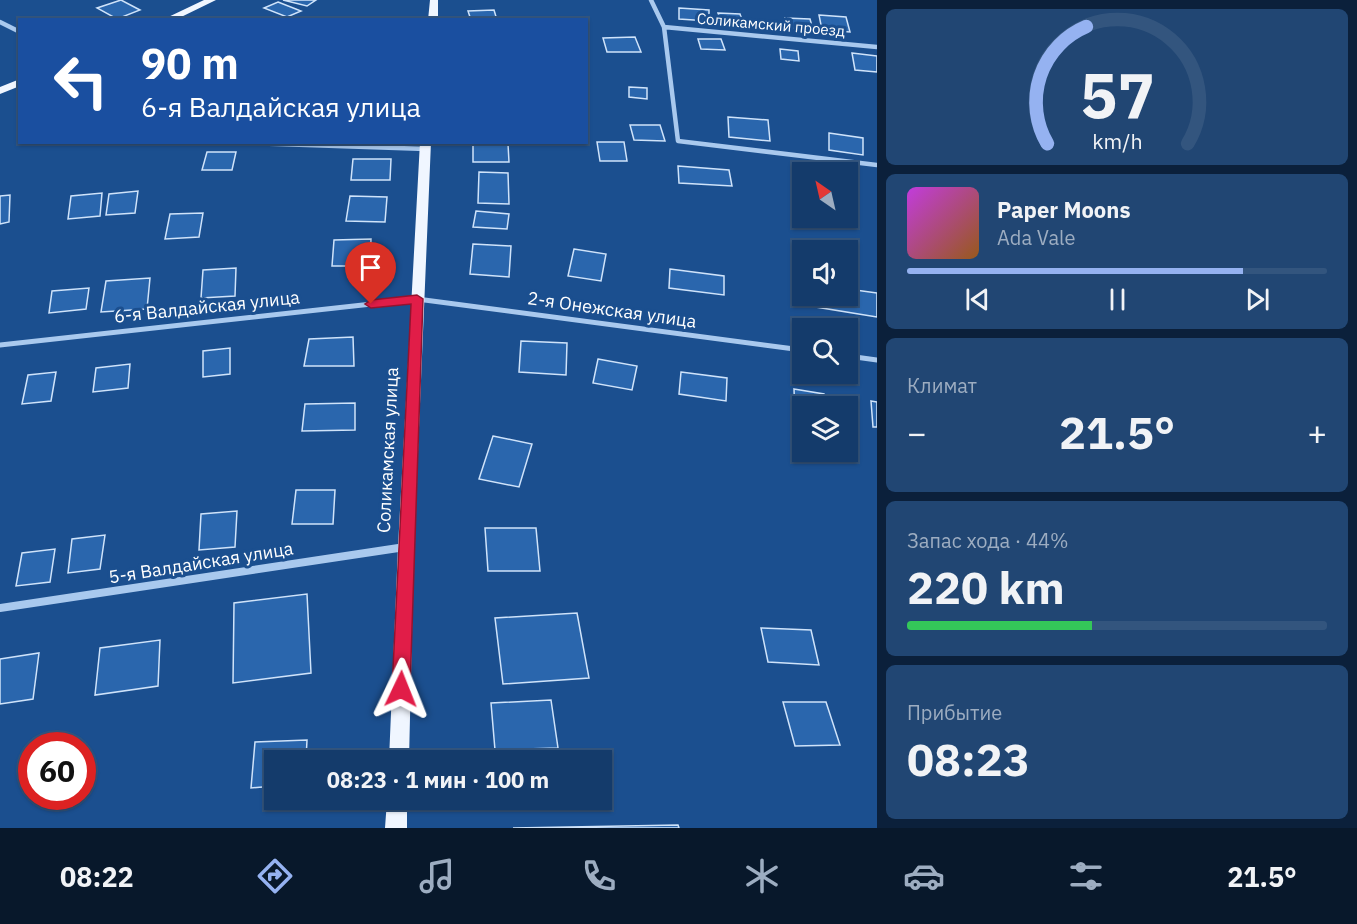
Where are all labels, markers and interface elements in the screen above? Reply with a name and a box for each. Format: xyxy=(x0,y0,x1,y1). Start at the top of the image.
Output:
street label: Соликамский проезд xyxy=(696,9,846,40)
text: 90 m xyxy=(141,36,239,91)
icon: left xyxy=(42,42,120,120)
text: 57 xyxy=(1080,54,1154,135)
text: 6-я Валдайская улица xyxy=(141,89,421,124)
text: km/h xyxy=(1092,127,1142,155)
north arrow xyxy=(792,162,858,228)
map controls xyxy=(792,162,858,462)
text: Paper Moons xyxy=(997,195,1130,224)
text: Ada Vale xyxy=(997,224,1076,251)
button: sound xyxy=(792,240,858,306)
pin xyxy=(345,242,396,304)
icon: arrive xyxy=(354,251,387,284)
icon: previous xyxy=(961,283,994,316)
icon: pause xyxy=(1101,283,1134,316)
icon: next xyxy=(1241,283,1274,316)
street label: 6-я Валдайская улица xyxy=(113,285,301,328)
street label: 2-я Онежская улица xyxy=(526,286,698,333)
button: search xyxy=(792,318,858,384)
street label: Соликамская улица xyxy=(372,366,403,533)
text: Климат xyxy=(907,372,977,399)
button: layers xyxy=(792,396,858,462)
text: 21.5° xyxy=(1059,403,1175,461)
text: − xyxy=(907,411,927,454)
text: + xyxy=(1307,411,1327,454)
text: Запас хода · 44% xyxy=(907,527,1069,554)
street label: 5-я Валдайская улица xyxy=(107,536,295,588)
text: 220 km xyxy=(907,558,1065,616)
position arrow xyxy=(369,657,433,721)
text: Прибытие xyxy=(907,699,1002,726)
text: 08:23 xyxy=(907,730,1030,788)
speed limit sign: 60 xyxy=(18,732,96,810)
text: 08:23 · 1 мин · 100 m xyxy=(327,765,549,794)
icon: directions xyxy=(254,855,296,897)
icon: music xyxy=(416,855,458,897)
icon: phone xyxy=(578,855,620,897)
icon: climate xyxy=(741,855,783,897)
icon: car xyxy=(903,855,945,897)
icon: filters xyxy=(1065,855,1107,897)
text: 08:22 xyxy=(60,859,134,894)
text: 21.5° xyxy=(1227,859,1297,894)

